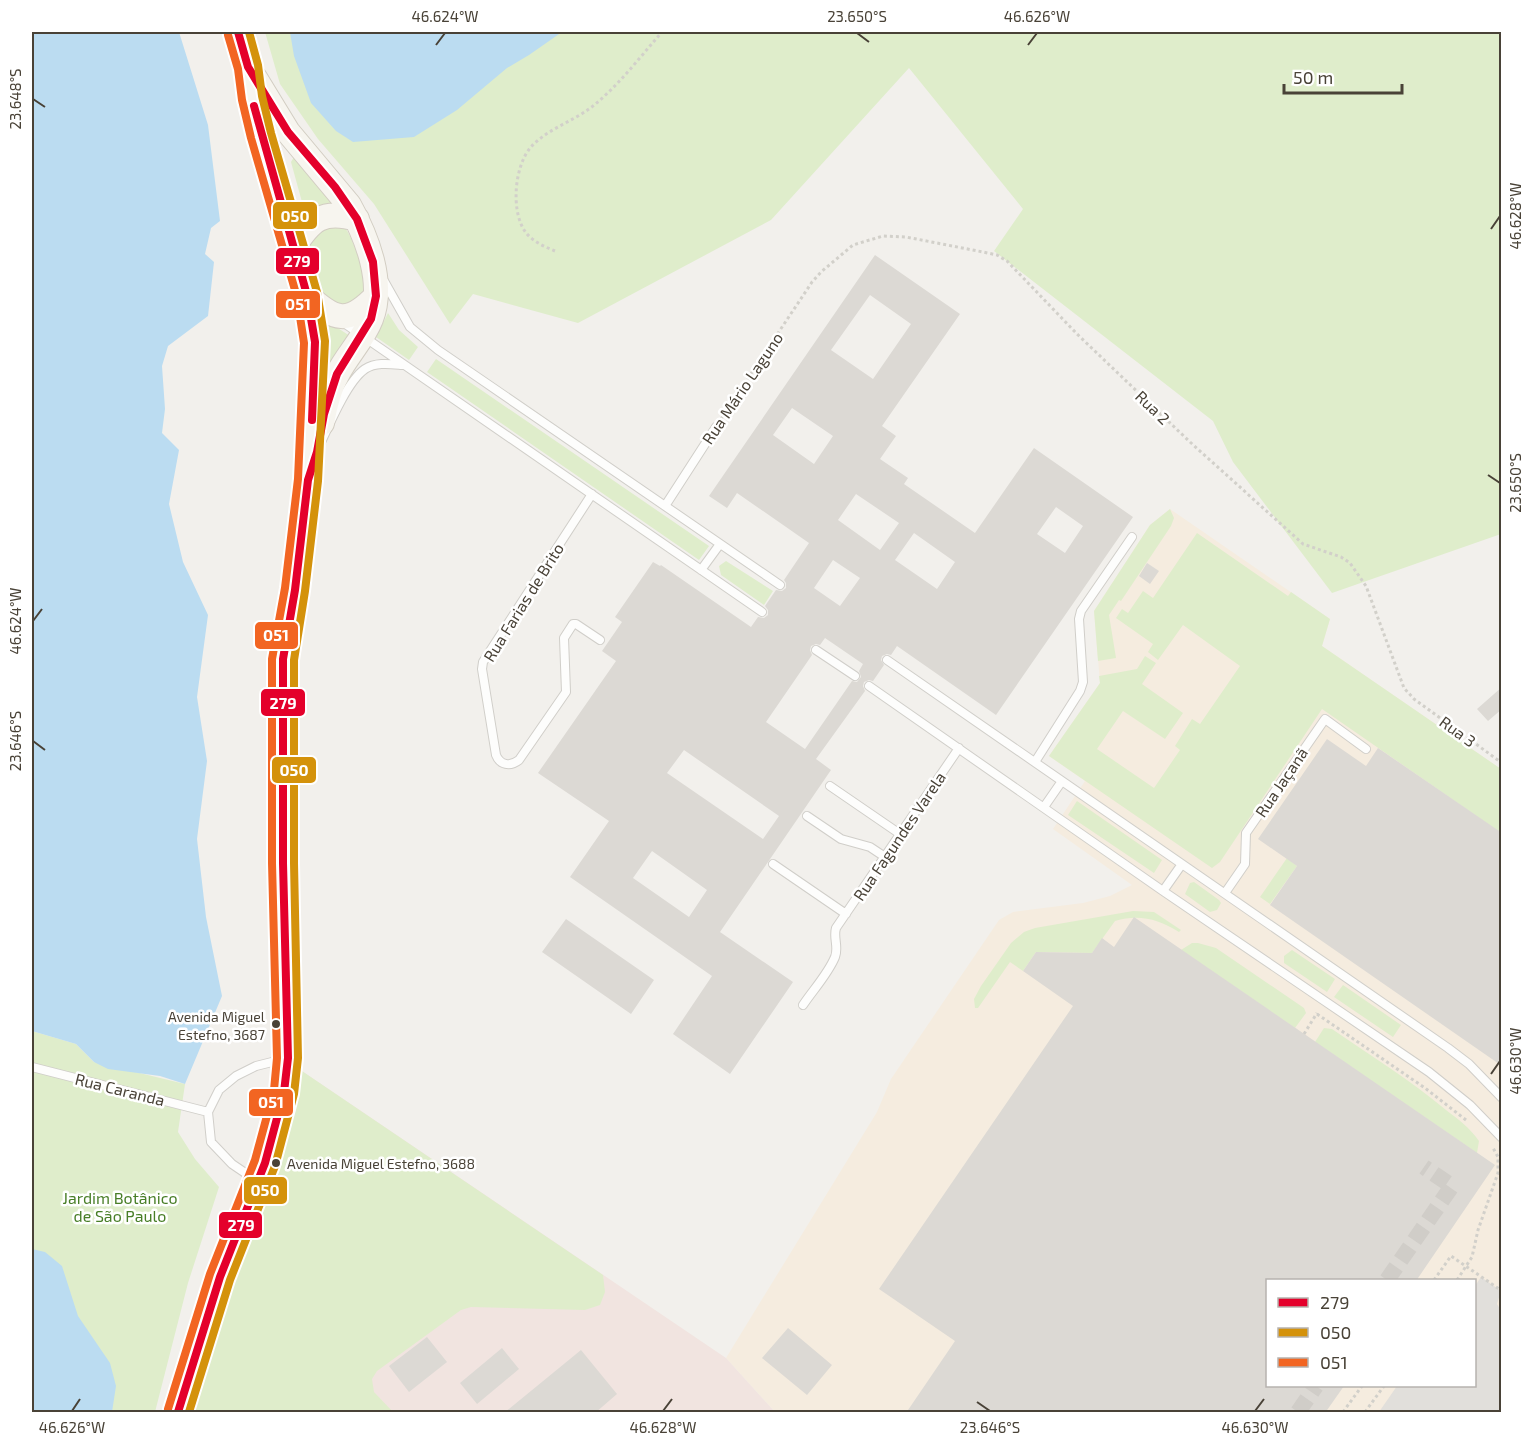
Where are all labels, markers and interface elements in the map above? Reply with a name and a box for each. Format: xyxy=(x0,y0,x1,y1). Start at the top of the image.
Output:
text: 46.624°W xyxy=(411,7,479,25)
text: 23.650°S xyxy=(827,7,887,25)
text: 46.626°W xyxy=(1004,7,1070,25)
scale bar xyxy=(1284,57,1402,95)
text: 50 m xyxy=(1293,66,1333,88)
text: 23.648°S xyxy=(6,69,24,129)
text: 46.628°W xyxy=(1506,182,1524,250)
line badge: 050 xyxy=(272,201,318,230)
text: 050 xyxy=(280,206,310,225)
line badge: 279 xyxy=(275,247,320,275)
text: 279 xyxy=(283,251,311,270)
line badge: 051 xyxy=(275,290,321,319)
text: 051 xyxy=(285,294,311,313)
street label: Rua Mário Laguno xyxy=(698,329,786,447)
street label: Rua 2 xyxy=(1132,386,1174,428)
text: 23.650°S xyxy=(1506,453,1524,513)
street label: Rua Farias de Brito xyxy=(479,539,567,665)
text: 46.624°W xyxy=(6,587,24,655)
line badge: 051 xyxy=(254,621,299,650)
text: 051 xyxy=(263,625,289,644)
line badge: 279 xyxy=(260,688,306,717)
text: 279 xyxy=(269,693,297,712)
text: 23.646°S xyxy=(6,711,24,771)
street label: Rua 3 xyxy=(1436,711,1480,751)
street label: Rua Jaçanã xyxy=(1251,744,1312,821)
line badge: 050 xyxy=(271,756,317,784)
text: 050 xyxy=(279,760,309,779)
street label: Rua Fagundes Varela xyxy=(849,768,949,904)
place label: Avenida Miguel Estefno, 3687 xyxy=(168,1008,266,1043)
marker: Avenida Miguel Estefno, 3687 xyxy=(270,1018,282,1030)
text: 46.630°W xyxy=(1506,1028,1524,1094)
street label: Rua Caranda xyxy=(73,1069,167,1109)
line badge: 051 xyxy=(248,1088,294,1117)
text: 051 xyxy=(258,1092,284,1111)
place label: Avenida Miguel Estefno, 3688 xyxy=(287,1155,475,1172)
marker: Avenida Miguel Estefno, 3688 xyxy=(270,1157,282,1169)
line badge: 050 xyxy=(243,1176,288,1205)
text: 050 xyxy=(250,1180,280,1199)
park label: Jardim Botânico de São Paulo xyxy=(62,1188,178,1225)
line badge: 279 xyxy=(218,1211,263,1239)
text: 279 xyxy=(227,1215,255,1234)
legend xyxy=(1266,1279,1476,1387)
text: 279 xyxy=(1320,1291,1350,1313)
text: 050 xyxy=(1320,1321,1351,1343)
text: 051 xyxy=(1320,1351,1348,1373)
text: 46.626°W xyxy=(39,1418,105,1436)
text: 46.628°W xyxy=(629,1418,697,1436)
text: 23.646°S xyxy=(960,1418,1020,1436)
text: 46.630°W xyxy=(1222,1418,1288,1436)

